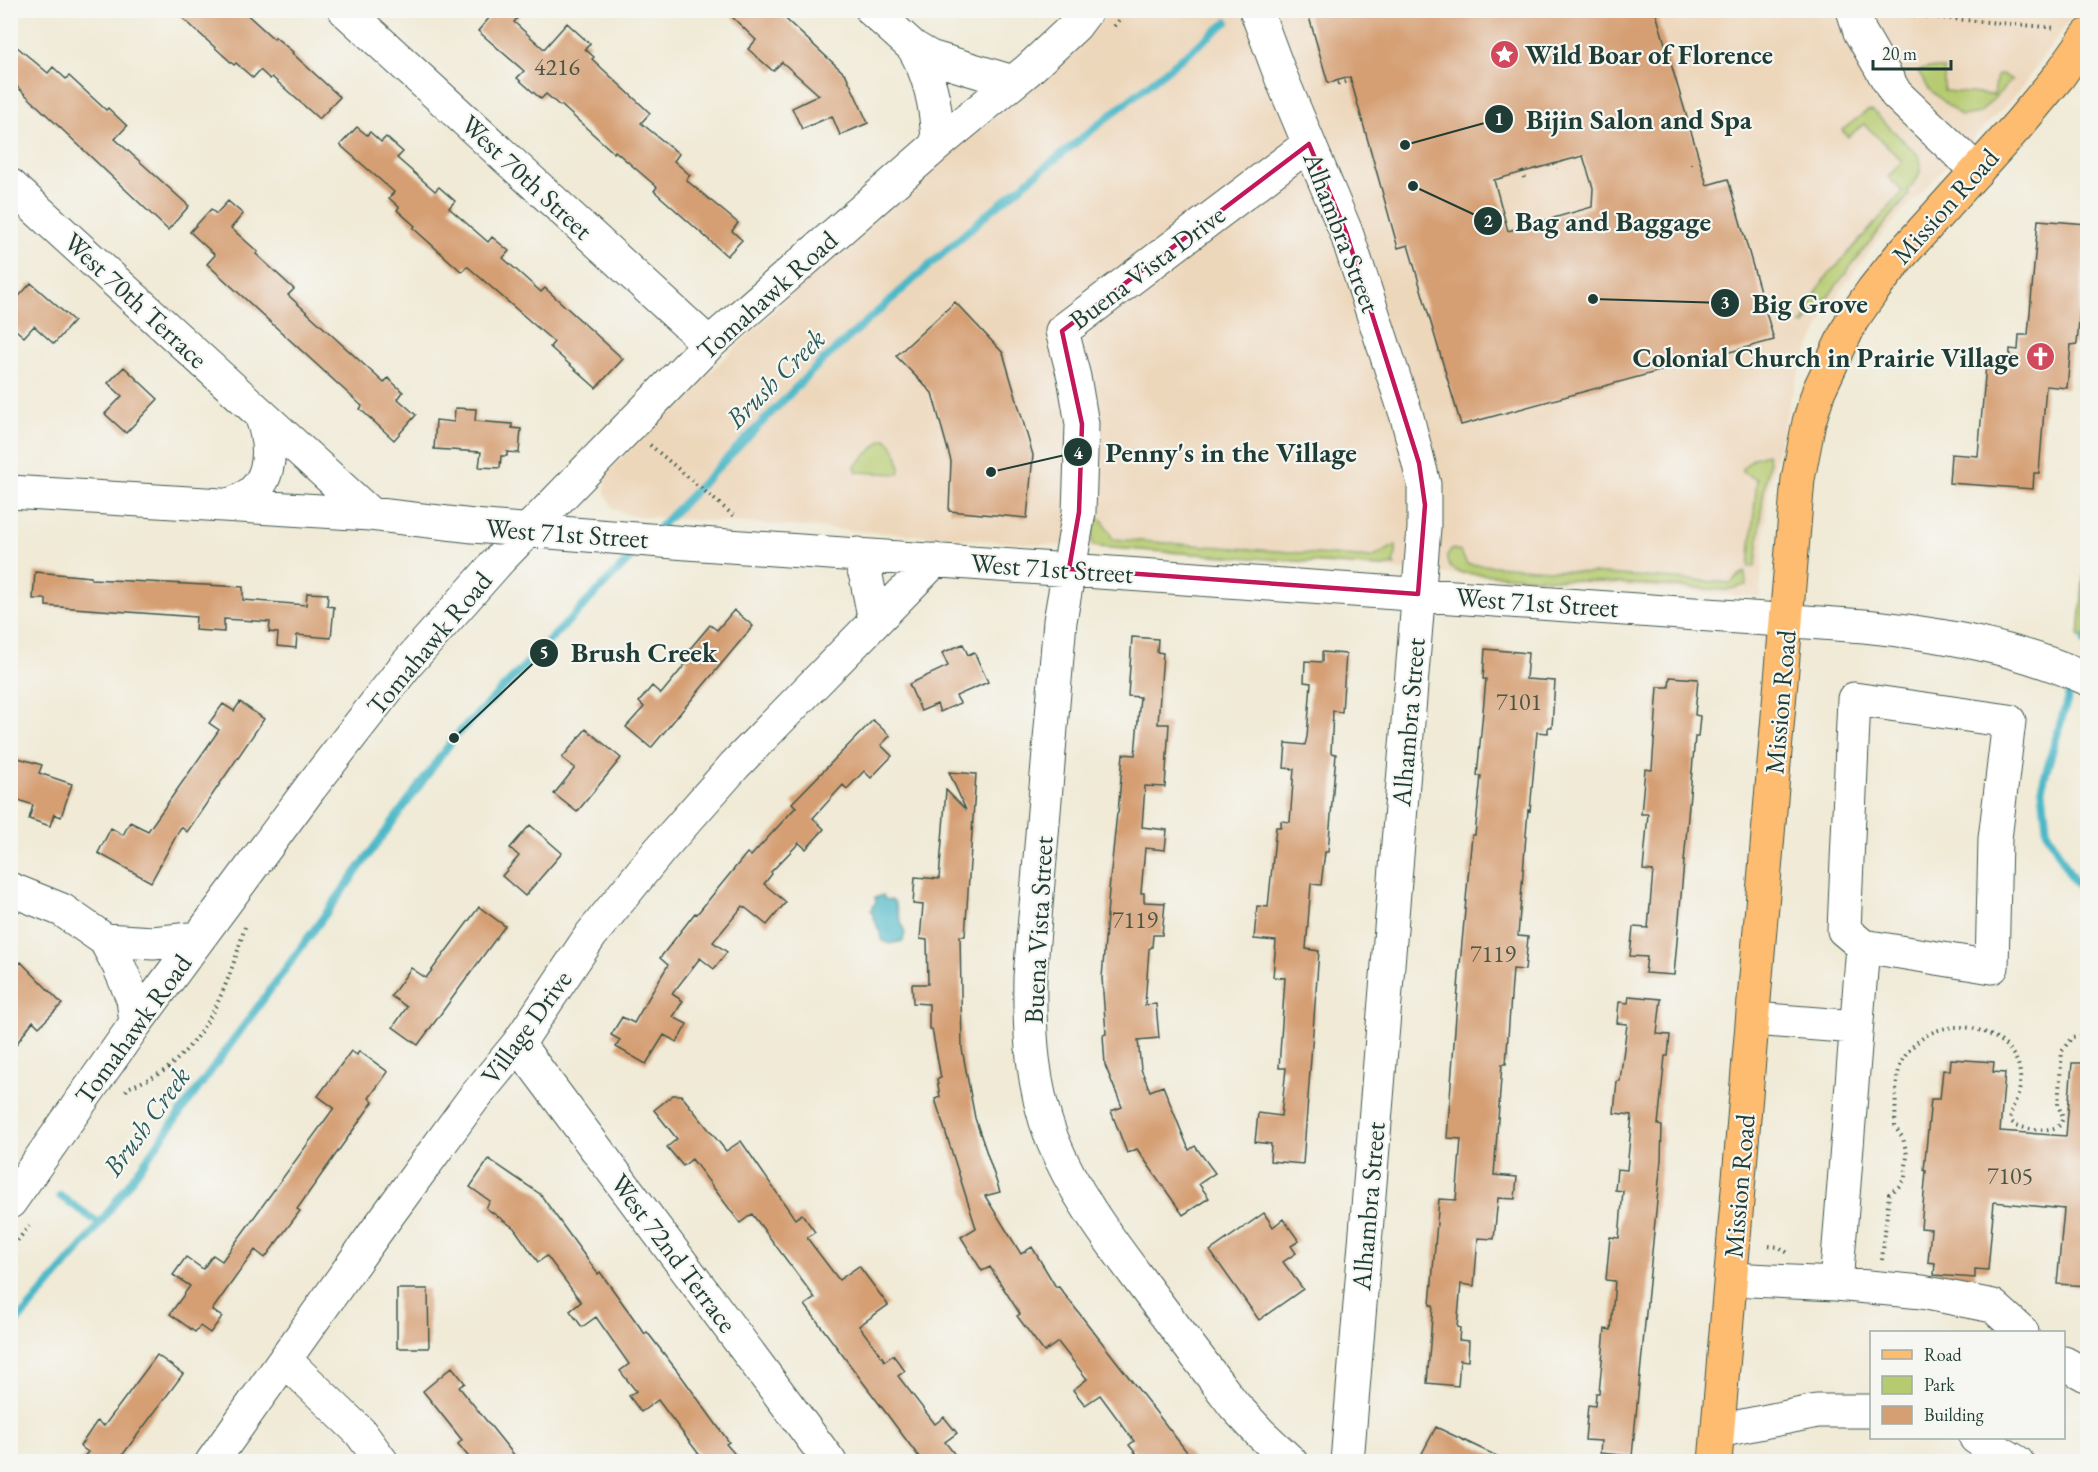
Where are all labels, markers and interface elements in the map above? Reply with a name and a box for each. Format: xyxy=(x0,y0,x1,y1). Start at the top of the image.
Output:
scale bar xyxy=(1873,33,1951,71)
place label: Wild Boar of Florence xyxy=(1525,37,1773,72)
place icon: Wild Boar of Florence xyxy=(1488,38,1520,70)
text: 20 m xyxy=(1882,42,1917,65)
house number: 4216 xyxy=(534,51,580,82)
callout: Bijin Salon and Spa xyxy=(1484,96,1764,142)
text: Bijin Salon and Spa xyxy=(1526,101,1753,137)
street label: West 70th Street xyxy=(454,107,601,248)
text: 1 xyxy=(1494,107,1504,130)
street label: Mission Road xyxy=(1884,140,2007,271)
street label: Alhambra Street xyxy=(1295,146,1389,318)
street label: Buena Vista Drive xyxy=(1062,197,1232,337)
callout: Bag and Baggage xyxy=(1473,198,1724,244)
text: Bag and Baggage xyxy=(1515,203,1711,239)
text: 2 xyxy=(1483,209,1493,232)
street label: Tomahawk Road xyxy=(689,222,845,367)
street label: West 70th Terrace xyxy=(57,224,215,376)
callout: Big Grove xyxy=(1710,280,1879,326)
text: Big Grove xyxy=(1752,285,1868,321)
text: 3 xyxy=(1720,291,1730,314)
water label: Brush Creek xyxy=(717,320,833,436)
place label: Colonial Church in Prairie Village xyxy=(1633,340,2019,375)
church icon: Colonial Church in Prairie Village xyxy=(2024,341,2056,373)
callout: Penny's in the Village xyxy=(1063,429,1369,475)
text: Penny's in the Village xyxy=(1105,434,1357,470)
text: 4 xyxy=(1073,441,1083,464)
street label: West 71st Street xyxy=(484,510,650,556)
street label: West 71st Street xyxy=(969,545,1135,591)
street label: Tomahawk Road xyxy=(359,563,500,722)
street label: West 71st Street xyxy=(1454,579,1620,625)
street label: Mission Road xyxy=(1756,628,1804,776)
callout: Brush Creek xyxy=(529,630,729,676)
text: Brush Creek xyxy=(571,634,718,670)
street label: Alhambra Street xyxy=(1383,636,1433,809)
text: 5 xyxy=(539,641,549,664)
house number: 7101 xyxy=(1496,686,1542,717)
street label: Buena Vista Street xyxy=(1016,835,1060,1025)
house number: 7119 xyxy=(1112,904,1159,935)
house number: 7119 xyxy=(1470,938,1517,969)
street label: Tomahawk Road xyxy=(67,947,200,1111)
street label: Village Drive xyxy=(473,963,579,1091)
water label: Brush Creek xyxy=(94,1059,198,1184)
street label: Mission Road xyxy=(1715,1112,1763,1260)
street label: Alhambra Street xyxy=(1343,1120,1393,1293)
house number: 7105 xyxy=(1987,1160,2033,1191)
street label: West 72nd Terrace xyxy=(603,1167,745,1339)
legend xyxy=(1870,1331,2065,1439)
text: Road xyxy=(1924,1343,1963,1366)
text: Park xyxy=(1924,1373,1955,1396)
text: Building xyxy=(1924,1403,1984,1426)

